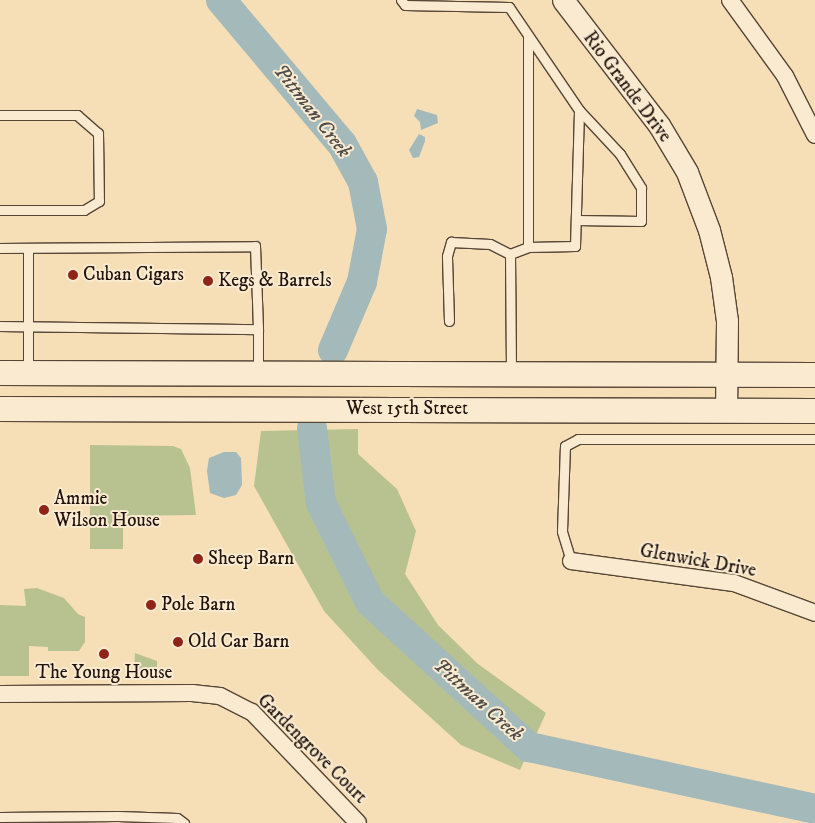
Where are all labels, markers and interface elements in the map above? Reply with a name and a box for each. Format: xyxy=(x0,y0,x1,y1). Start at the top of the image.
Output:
street label: Rio Grande Drive xyxy=(578,27,676,147)
water label: Pittman Creek xyxy=(268,59,356,163)
place label: Cuban Cigars xyxy=(83,264,184,286)
marker: Cuban Cigars xyxy=(67,269,79,281)
place label: Kegs & Barrels xyxy=(218,270,332,292)
marker: Kegs & Barrels xyxy=(202,275,214,287)
street label: West 15th Street xyxy=(346,398,468,420)
place label: Ammie Wilson House xyxy=(54,488,160,532)
marker: Ammie Wilson House xyxy=(38,504,50,516)
street label: Glenwick Drive xyxy=(638,540,758,582)
place label: Sheep Barn xyxy=(208,548,294,570)
marker: Sheep Barn xyxy=(192,553,204,565)
place label: Pole Barn xyxy=(161,594,236,616)
marker: Pole Barn xyxy=(145,599,157,611)
place label: Old Car Barn xyxy=(188,631,290,653)
marker: Old Car Barn xyxy=(172,636,184,648)
marker: The Young House xyxy=(98,648,110,660)
water label: Pittman Creek xyxy=(428,654,528,746)
place label: The Young House xyxy=(36,662,172,684)
street label: Gardengrove Court xyxy=(252,689,372,809)

